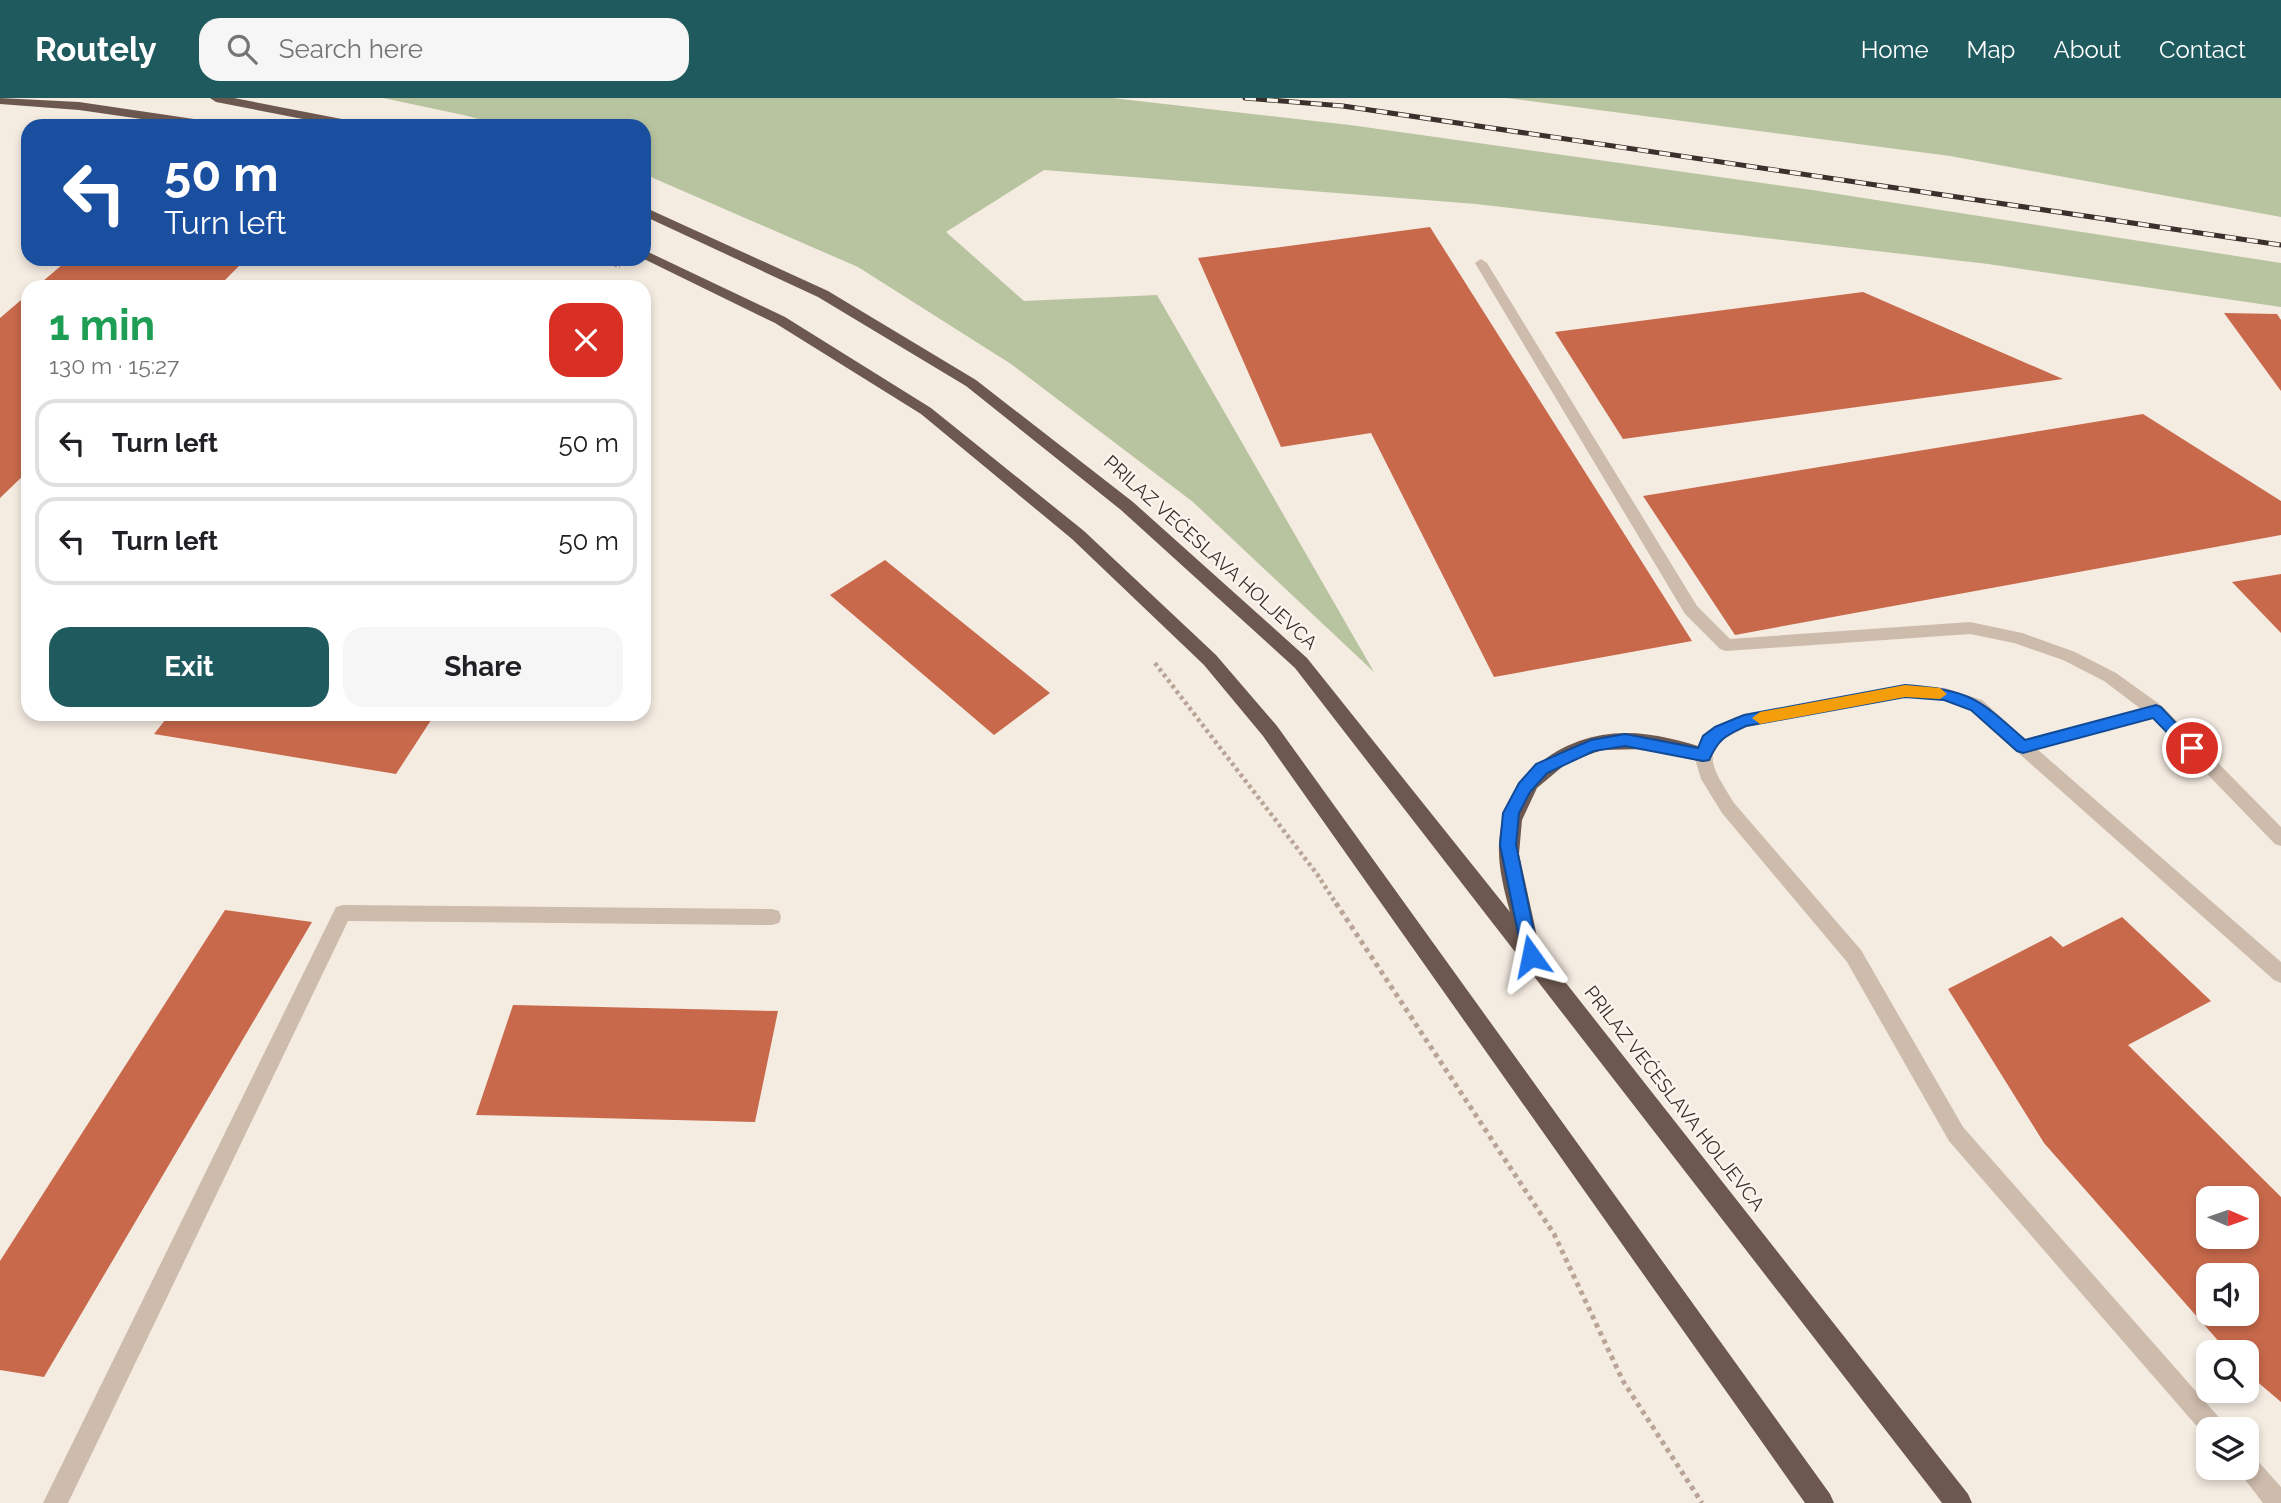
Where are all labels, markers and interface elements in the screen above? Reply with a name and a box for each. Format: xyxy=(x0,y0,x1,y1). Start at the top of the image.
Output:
search box xyxy=(199,18,689,81)
text: Routely xyxy=(35,30,157,69)
icon: search xyxy=(223,30,261,68)
text: Search here xyxy=(279,34,423,64)
text: Home xyxy=(1861,35,1929,64)
text: Map xyxy=(1967,35,2015,64)
text: About xyxy=(2053,35,2121,64)
text: Contact xyxy=(2159,35,2246,64)
text: 50 m xyxy=(164,145,279,202)
icon: left xyxy=(49,147,140,238)
text: Turn left xyxy=(164,204,286,241)
text: 1 min xyxy=(49,301,155,350)
button: close xyxy=(549,303,623,377)
text: 130 m · 15:27 xyxy=(49,352,179,379)
icon: left xyxy=(53,424,91,462)
text: Turn left xyxy=(112,428,218,458)
text: 50 m xyxy=(558,428,619,458)
street label: PRILAZ VEĆESLAVA HOLJEVCA xyxy=(1100,450,1322,654)
icon: left xyxy=(53,522,91,560)
text: Turn left xyxy=(112,526,218,556)
text: 50 m xyxy=(558,526,619,556)
button: Exit xyxy=(49,627,329,707)
button: Share xyxy=(343,627,623,707)
pin xyxy=(2162,718,2222,778)
icon: arrive xyxy=(2173,729,2211,767)
position arrow xyxy=(1494,919,1568,993)
street label: PRILAZ VEĆESLAVA HOLJEVCA xyxy=(1580,981,1770,1215)
north arrow xyxy=(2196,1186,2259,1250)
map controls xyxy=(2196,1186,2259,1480)
button: sound xyxy=(2196,1263,2259,1326)
button: search xyxy=(2196,1340,2259,1403)
button: layers xyxy=(2196,1417,2259,1480)

